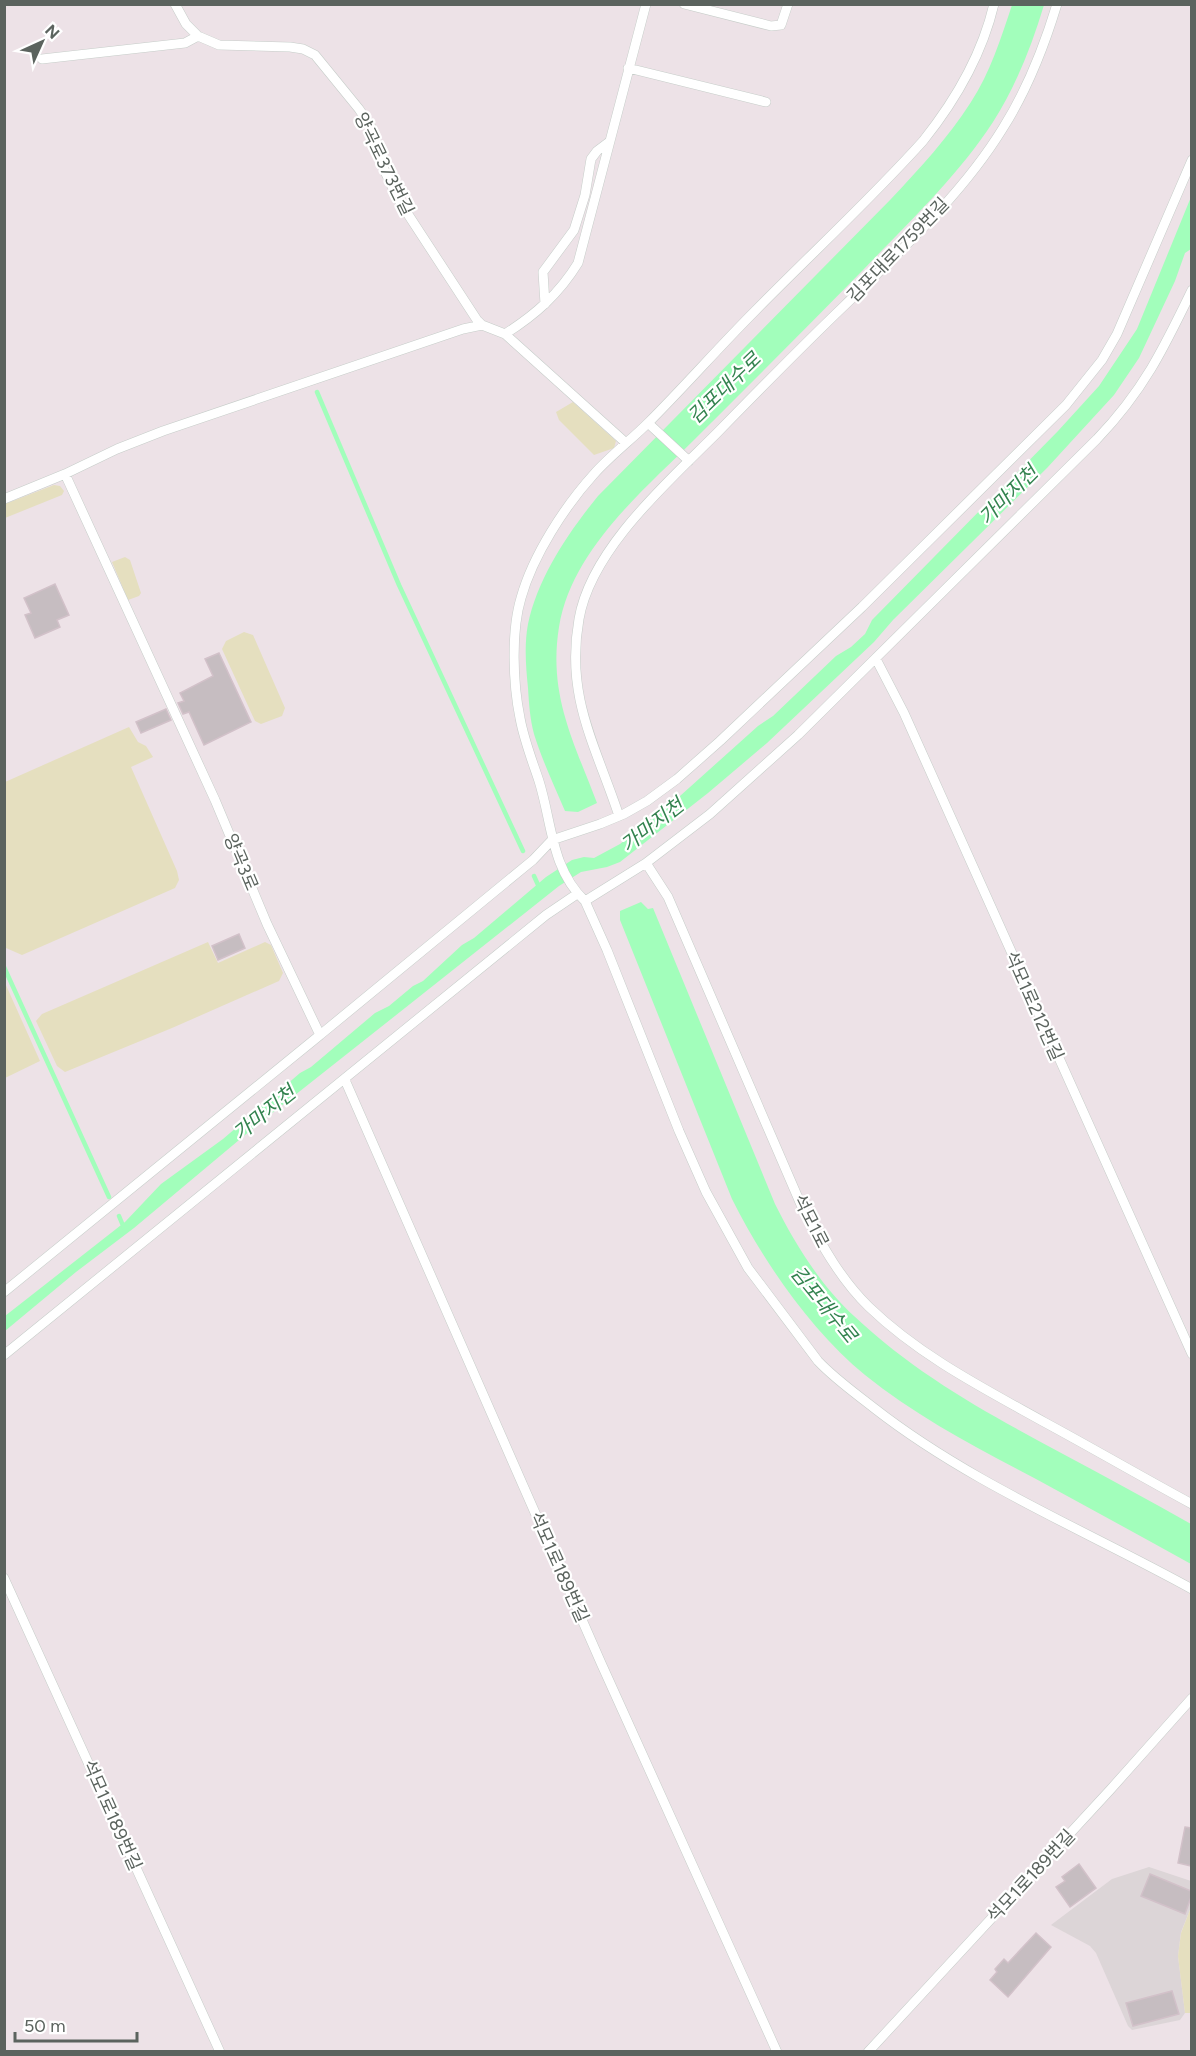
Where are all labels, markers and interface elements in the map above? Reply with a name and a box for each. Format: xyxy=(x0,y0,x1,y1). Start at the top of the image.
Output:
north arrow xyxy=(12,12,72,72)
text: N xyxy=(41,21,63,43)
street label: 양곡로373번길 xyxy=(350,109,418,219)
street label: 김포대로1759번길 xyxy=(843,193,953,307)
water label: 김포대수로 xyxy=(683,346,767,429)
water label: 가마지천 xyxy=(973,459,1044,530)
water label: 가마지천 xyxy=(616,791,690,857)
street label: 양곡3로 xyxy=(219,830,263,894)
street label: 석모1로212번길 xyxy=(1000,948,1068,1064)
water label: 가마지천 xyxy=(228,1079,302,1145)
street label: 석모1로 xyxy=(788,1191,834,1251)
water label: 김포대수로 xyxy=(786,1261,863,1349)
street label: 석모1로189번길 xyxy=(525,1508,593,1626)
street label: 석모1로189번길 xyxy=(78,1756,146,1874)
street label: 석모1로189번길 xyxy=(982,1825,1080,1927)
scale bar xyxy=(15,2005,136,2043)
text: 50 m xyxy=(24,2015,66,2037)

